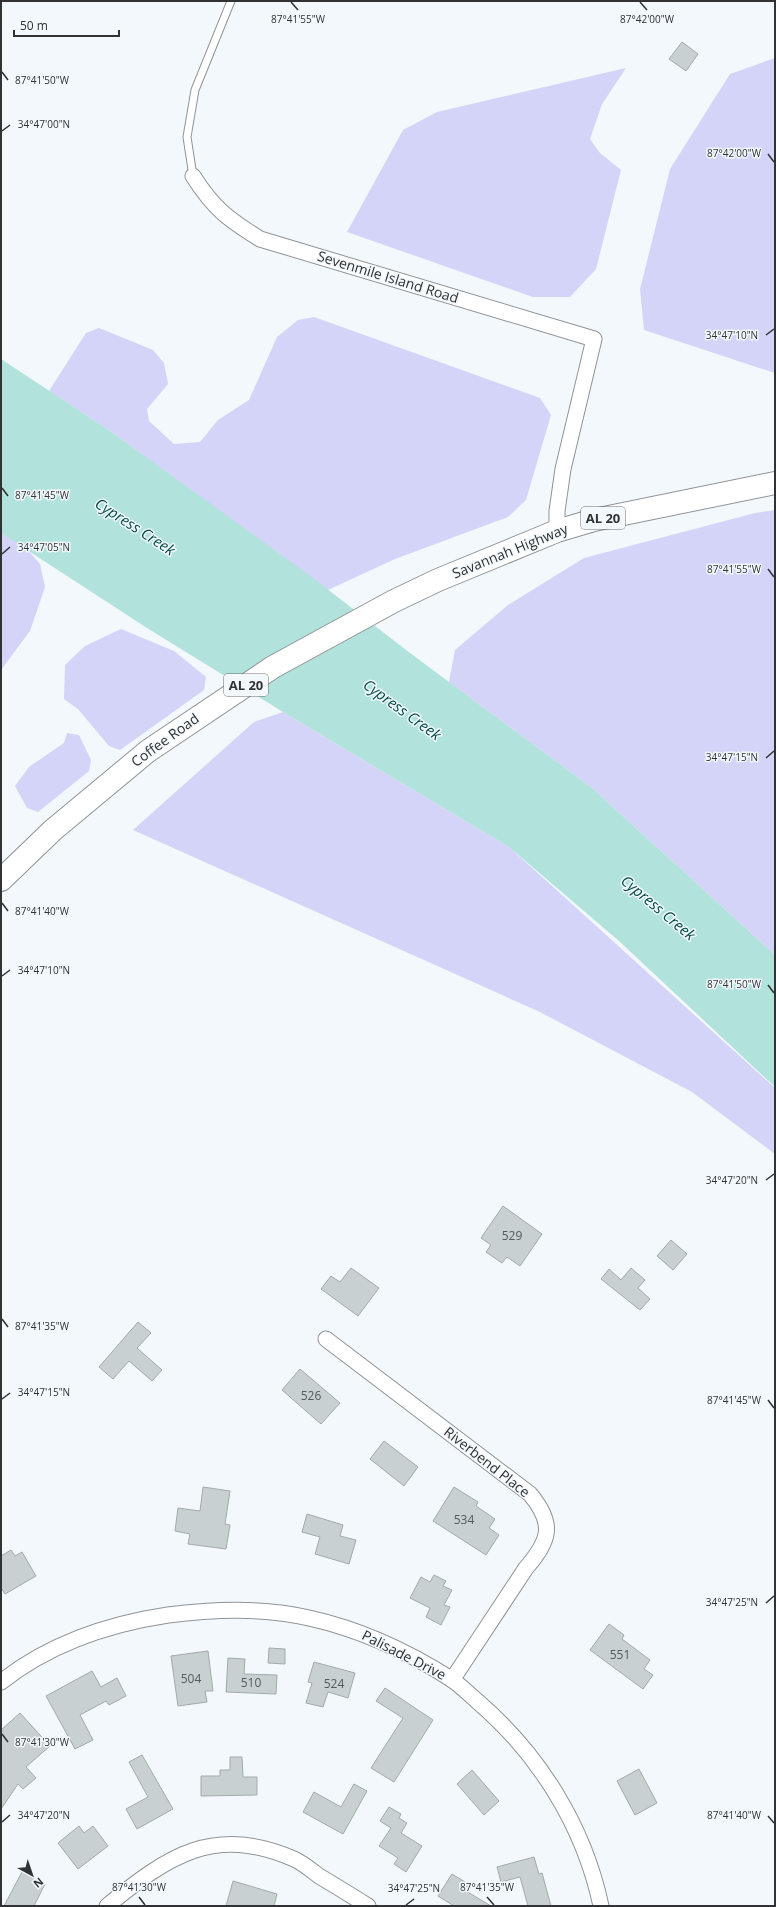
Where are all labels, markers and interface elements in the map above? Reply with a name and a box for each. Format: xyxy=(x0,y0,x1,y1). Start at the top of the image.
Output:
scale bar xyxy=(14,12,119,38)
text: 87°41'55"W xyxy=(271,12,326,26)
text: 87°42'00"W xyxy=(620,12,675,26)
text: 50 m xyxy=(20,17,48,34)
text: 87°41'50"W xyxy=(15,73,70,87)
text: 34°47'00"N xyxy=(18,117,70,131)
text: 87°42'00"W xyxy=(707,146,762,160)
street label: Sevenmile Island Road xyxy=(315,246,461,307)
text: 34°47'10"N xyxy=(706,328,758,342)
text: 87°41'45"W xyxy=(15,488,70,502)
water label: Cypress Creek xyxy=(92,493,180,560)
road number: AL 20 xyxy=(581,507,625,529)
street label: Savannah Highway xyxy=(449,518,571,582)
text: 34°47'05"N xyxy=(18,540,70,554)
text: 87°41'55"W xyxy=(707,562,762,576)
road number: AL 20 xyxy=(224,674,268,696)
water label: Cypress Creek xyxy=(360,674,446,745)
street label: Coffee Road xyxy=(127,709,202,771)
text: 34°47'15"N xyxy=(706,750,758,764)
water label: Cypress Creek xyxy=(617,870,701,945)
text: 87°41'40"W xyxy=(15,904,70,918)
text: 34°47'10"N xyxy=(18,963,70,977)
text: 87°41'50"W xyxy=(707,977,762,991)
text: 34°47'20"N xyxy=(706,1173,758,1187)
house number: 529 xyxy=(502,1227,522,1244)
text: 87°41'35"W xyxy=(15,1319,70,1333)
text: 34°47'15"N xyxy=(18,1385,70,1399)
house number: 526 xyxy=(301,1387,321,1404)
text: 87°41'45"W xyxy=(707,1393,762,1407)
street label: Riverbend Place xyxy=(440,1422,534,1501)
house number: 534 xyxy=(454,1511,474,1528)
text: 34°47'25"N xyxy=(706,1595,758,1609)
street label: Palisade Drive xyxy=(359,1625,450,1684)
house number: 551 xyxy=(610,1646,630,1663)
house number: 504 xyxy=(181,1670,201,1687)
house number: 510 xyxy=(241,1674,261,1691)
house number: 524 xyxy=(324,1675,344,1692)
text: 87°41'30"W xyxy=(15,1735,70,1749)
text: 34°47'20"N xyxy=(18,1808,70,1822)
text: 87°41'40"W xyxy=(707,1808,762,1822)
north arrow xyxy=(12,1855,52,1895)
text: N xyxy=(30,1874,47,1892)
text: 87°41'30"W xyxy=(112,1880,167,1894)
text: 87°41'35"W xyxy=(460,1880,515,1894)
text: 34°47'25"N xyxy=(388,1881,440,1895)

